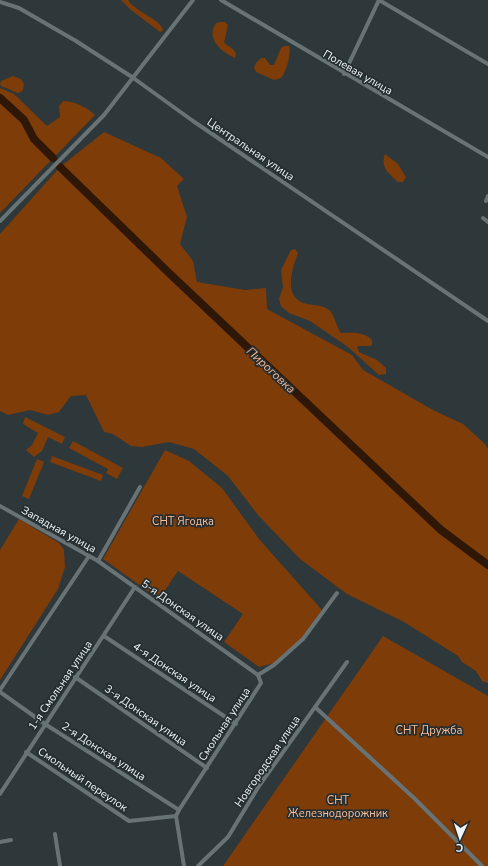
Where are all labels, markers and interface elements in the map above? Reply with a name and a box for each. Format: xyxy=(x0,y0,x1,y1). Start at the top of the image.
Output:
street label: Полевая улица xyxy=(320,46,395,98)
street label: Центральная улица xyxy=(204,115,297,184)
water label: Пироговка xyxy=(243,343,299,397)
street label: Западная улица xyxy=(19,503,99,556)
park label: СНТ Ягодка xyxy=(152,514,214,529)
street label: 5-я Донская улица xyxy=(138,576,227,645)
street label: 1-я Смольная улица xyxy=(25,638,96,733)
street label: 4-я Донская улица xyxy=(130,639,219,706)
street label: 3-я Донская улица xyxy=(101,681,190,750)
street label: Смольная улица xyxy=(195,685,254,764)
street label: Новгородская улица xyxy=(231,713,304,810)
street label: 2-я Донская улица xyxy=(59,719,149,784)
park label: СНТ Дружба xyxy=(396,723,462,738)
street label: Смольный переулок xyxy=(35,744,131,815)
park label: СНТ Железнодорожник xyxy=(288,793,388,821)
north arrow xyxy=(440,818,480,858)
text: С xyxy=(455,840,464,855)

